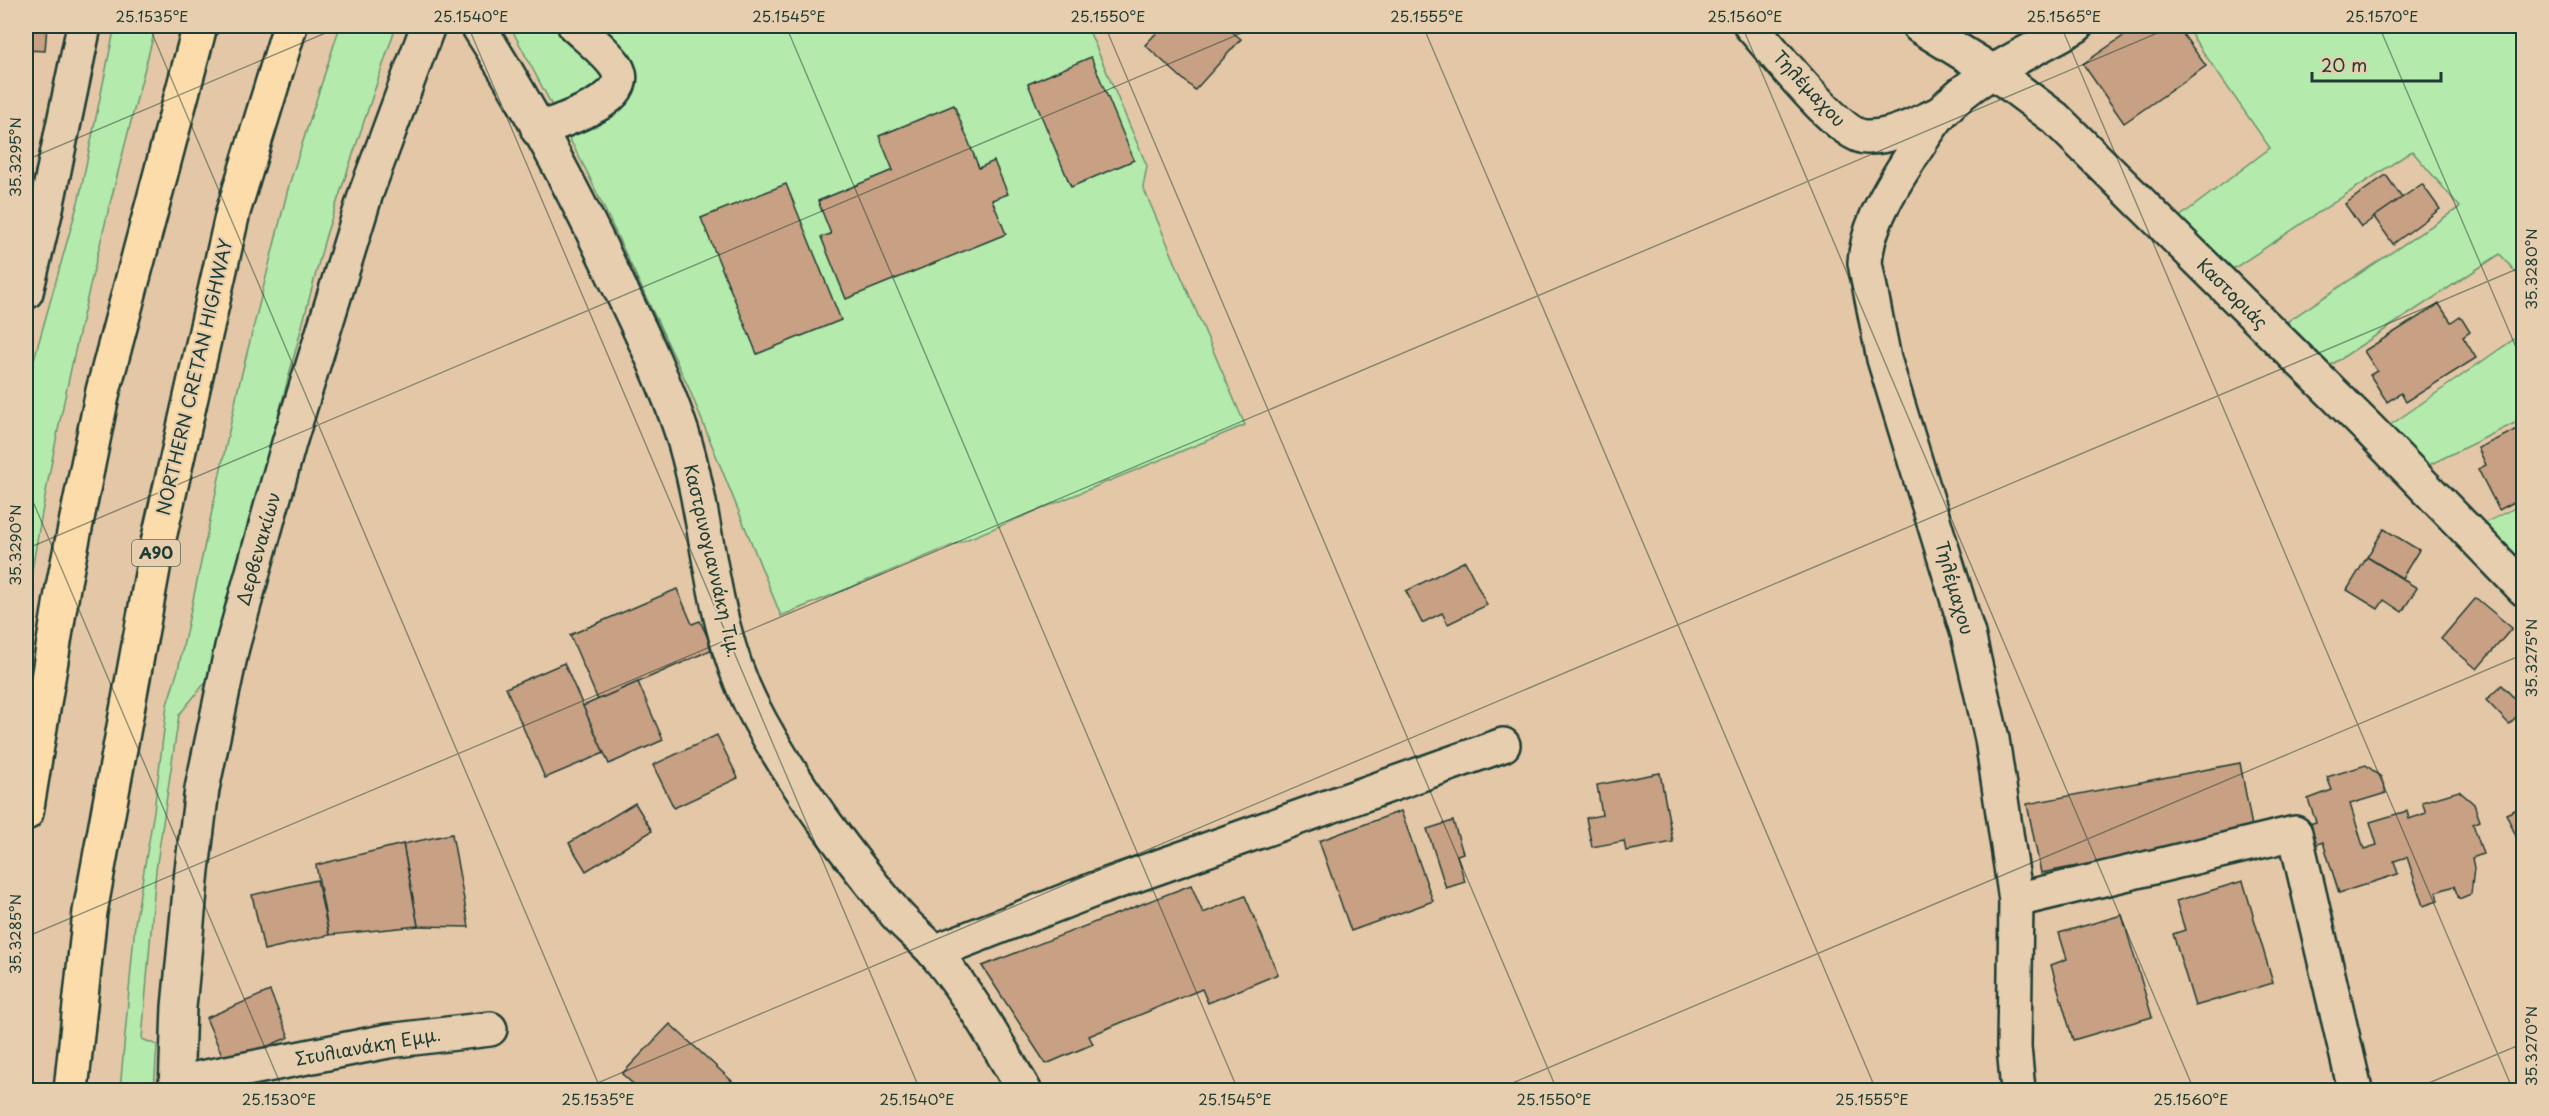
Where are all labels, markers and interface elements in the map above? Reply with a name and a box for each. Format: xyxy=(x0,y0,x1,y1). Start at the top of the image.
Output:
text: 25.1535°E xyxy=(115,4,189,27)
text: 25.1540°E xyxy=(434,4,508,27)
text: 25.1545°E xyxy=(752,4,826,27)
text: 25.1550°E xyxy=(1071,4,1145,27)
text: 25.1555°E xyxy=(1390,4,1464,27)
text: 25.1560°E xyxy=(1707,4,1783,27)
text: 25.1565°E xyxy=(2027,4,2101,27)
text: 25.1570°E xyxy=(2346,4,2418,27)
street label: Τηλέμαχου xyxy=(1767,44,1853,132)
scale bar xyxy=(2312,45,2441,83)
text: 20 m xyxy=(2321,51,2367,78)
text: 35.3295°N xyxy=(3,117,26,197)
text: 35.3280°N xyxy=(2519,228,2542,310)
street label: NORTHERN CRETAN HIGHWAY xyxy=(149,235,239,518)
street label: Καστοριάς xyxy=(2192,251,2275,334)
street label: Καστρινογιαννάκη Τιμ. xyxy=(678,461,749,660)
street label: Δερβενακίων xyxy=(228,489,287,608)
text: 35.3290°N xyxy=(3,504,26,586)
street label: Τηλέμαχου xyxy=(1929,538,1982,637)
road number: Α90 xyxy=(132,540,180,566)
text: 35.3275°N xyxy=(2519,619,2542,697)
text: 35.3285°N xyxy=(3,894,26,974)
text: 35.3270°N xyxy=(2519,1006,2542,1086)
street label: Στυλιανάκη Εμμ. xyxy=(293,1019,443,1072)
text: 25.1530°E xyxy=(242,1087,316,1110)
text: 25.1535°E xyxy=(561,1087,635,1110)
text: 25.1540°E xyxy=(880,1087,954,1110)
text: 25.1545°E xyxy=(1198,1087,1272,1110)
text: 25.1550°E xyxy=(1517,1087,1591,1110)
text: 25.1555°E xyxy=(1835,1087,1909,1110)
text: 25.1560°E xyxy=(2153,1087,2229,1110)

